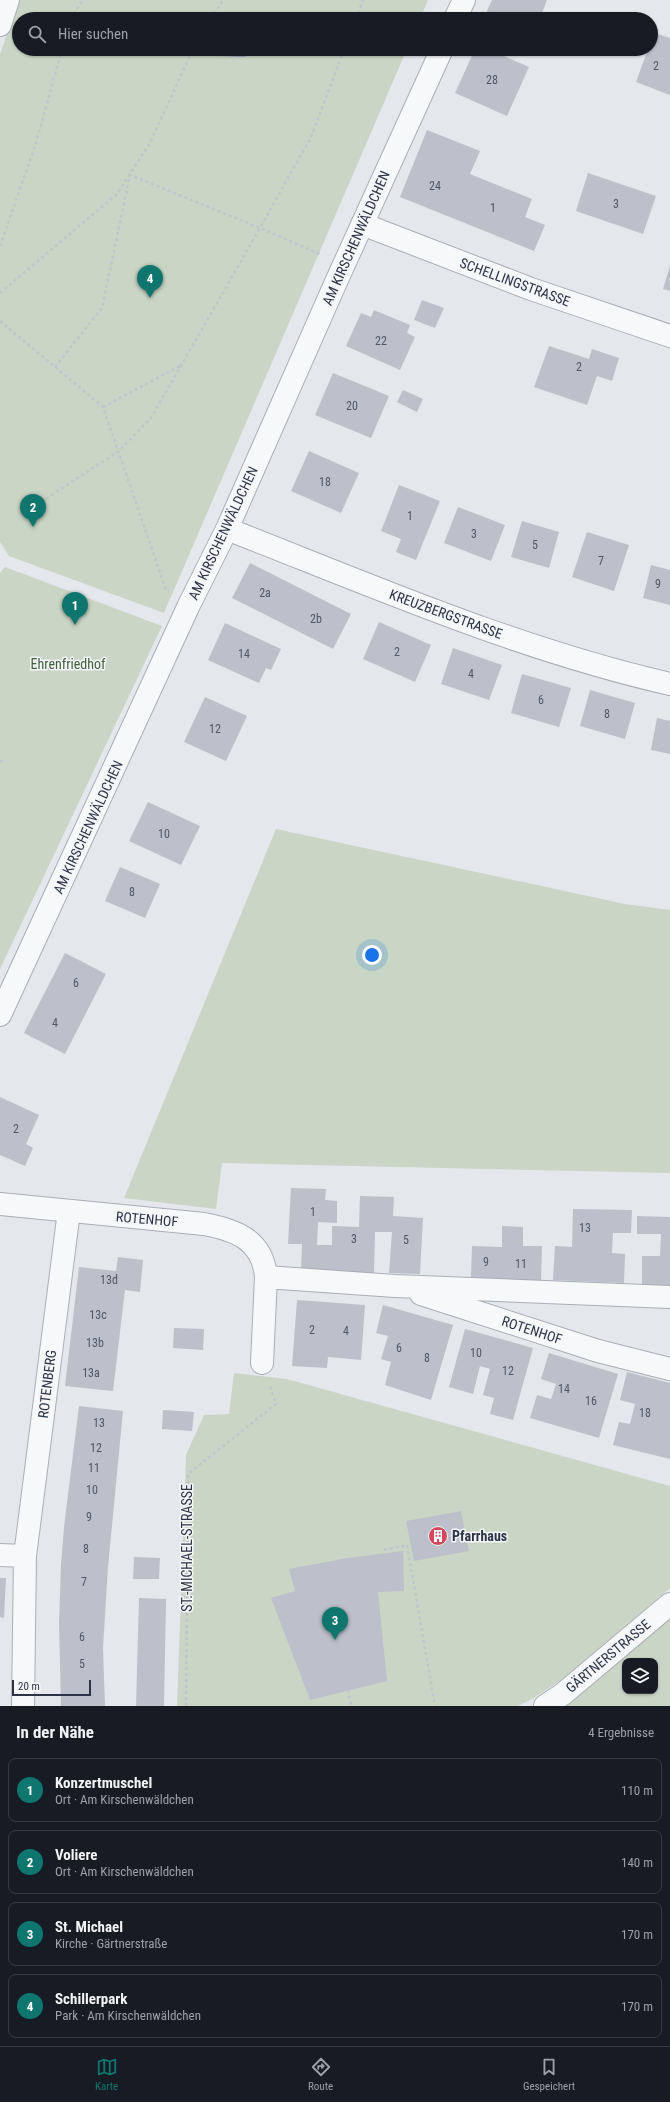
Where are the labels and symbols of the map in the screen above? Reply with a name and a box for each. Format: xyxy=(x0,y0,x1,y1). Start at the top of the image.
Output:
house number: 2 xyxy=(653,59,659,73)
house number: 28 xyxy=(486,73,498,87)
street label: AM KIRSCHENWÄLDCHEN xyxy=(319,168,393,308)
house number: 24 xyxy=(429,179,441,193)
house number: 3 xyxy=(613,197,619,211)
house number: 1 xyxy=(490,201,496,215)
street label: SCHELLINGSTRASSE xyxy=(458,255,572,309)
pin: 4 xyxy=(137,265,163,298)
house number: 22 xyxy=(375,334,387,348)
house number: 2 xyxy=(576,360,582,374)
house number: 20 xyxy=(346,399,358,413)
street label: AM KIRSCHENWÄLDCHEN xyxy=(185,464,261,602)
house number: 18 xyxy=(319,475,331,489)
pin: 2 xyxy=(20,494,46,527)
house number: 1 xyxy=(407,509,413,523)
house number: 3 xyxy=(471,527,477,541)
house number: 5 xyxy=(532,538,538,552)
house number: 7 xyxy=(598,554,604,568)
house number: 9 xyxy=(655,577,661,591)
house number: 2a xyxy=(259,586,271,600)
street label: KREUZBERGSTRASSE xyxy=(387,586,505,642)
pin: 1 xyxy=(62,592,88,625)
house number: 2b xyxy=(310,612,322,626)
house number: 2 xyxy=(394,645,400,659)
house number: 14 xyxy=(238,647,250,661)
park label: Ehrenfriedhof xyxy=(31,656,106,672)
house number: 4 xyxy=(468,667,474,681)
house number: 6 xyxy=(538,693,544,707)
house number: 8 xyxy=(604,707,610,721)
house number: 12 xyxy=(209,722,221,736)
street label: AM KIRSCHENWÄLDCHEN xyxy=(50,758,126,896)
house number: 10 xyxy=(158,827,170,841)
house number: 8 xyxy=(129,885,135,899)
your location xyxy=(362,945,382,965)
house number: 6 xyxy=(73,976,79,990)
house number: 4 xyxy=(52,1016,58,1030)
house number: 2 xyxy=(13,1122,19,1136)
house number: 1 xyxy=(310,1205,316,1219)
street label: ROTENHOF xyxy=(115,1208,179,1230)
house number: 13 xyxy=(579,1221,591,1235)
house number: 3 xyxy=(351,1232,357,1246)
house number: 5 xyxy=(403,1233,409,1247)
house number: 9 xyxy=(483,1255,489,1269)
house number: 11 xyxy=(515,1257,527,1271)
house number: 13d xyxy=(100,1273,118,1287)
house number: 13c xyxy=(89,1308,107,1322)
street label: ROTENHOF xyxy=(500,1313,564,1347)
house number: 2 xyxy=(309,1323,315,1337)
house number: 4 xyxy=(343,1324,349,1338)
house number: 13b xyxy=(86,1336,104,1350)
house number: 6 xyxy=(396,1341,402,1355)
house number: 10 xyxy=(470,1346,482,1360)
street label: ROTENBERG xyxy=(35,1349,59,1419)
house number: 8 xyxy=(424,1351,430,1365)
house number: 12 xyxy=(502,1364,514,1378)
house number: 13a xyxy=(82,1366,100,1380)
house number: 14 xyxy=(558,1382,570,1396)
house number: 16 xyxy=(585,1394,597,1408)
house number: 18 xyxy=(639,1406,651,1420)
house number: 13 xyxy=(93,1416,105,1430)
house number: 12 xyxy=(90,1441,102,1455)
house number: 11 xyxy=(88,1461,100,1475)
house number: 10 xyxy=(86,1483,98,1497)
street label: ST.-MICHAEL-STRASSE xyxy=(179,1484,195,1612)
house number: 9 xyxy=(86,1510,92,1524)
building icon: Pfarrhaus xyxy=(427,1525,449,1547)
place label: Pfarrhaus xyxy=(452,1528,507,1544)
house number: 8 xyxy=(83,1542,89,1556)
house number: 7 xyxy=(81,1575,87,1589)
pin: 3 xyxy=(322,1607,348,1640)
street label: GÄRTNERSTRASSE xyxy=(563,1616,653,1696)
house number: 6 xyxy=(79,1630,85,1644)
house number: 5 xyxy=(79,1657,85,1671)
scale bar xyxy=(12,1678,91,1697)

